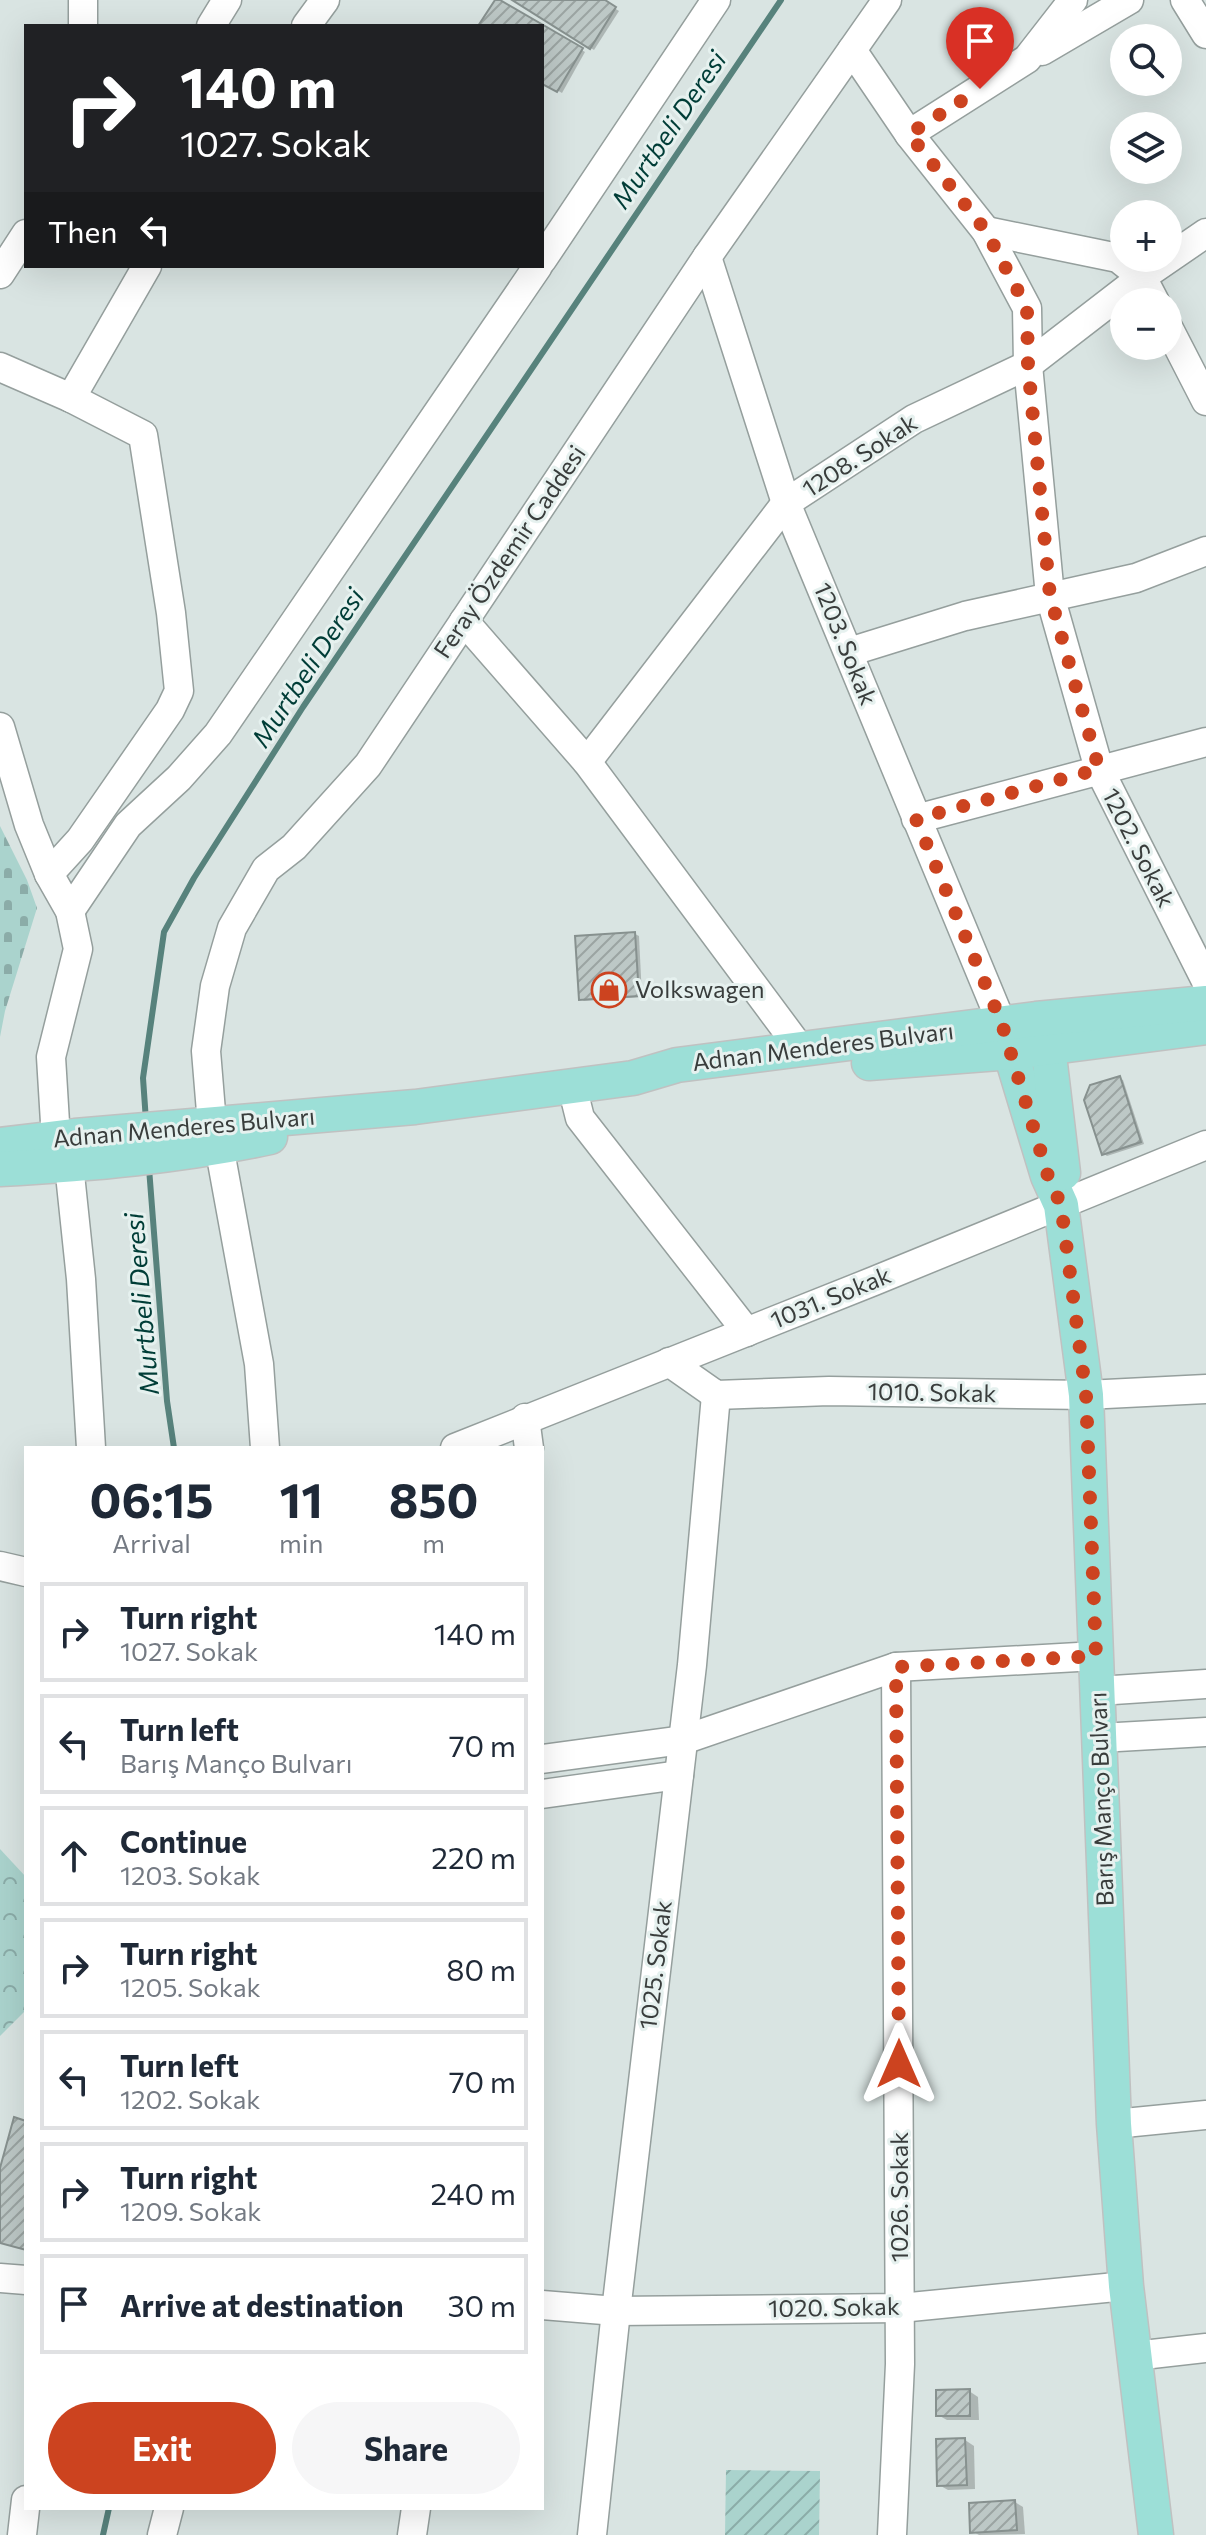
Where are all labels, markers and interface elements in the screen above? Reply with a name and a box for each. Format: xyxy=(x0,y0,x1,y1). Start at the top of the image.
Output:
pin xyxy=(946,7,1014,89)
icon: arrive xyxy=(958,19,1002,63)
map controls xyxy=(1110,24,1182,360)
button: search xyxy=(1110,24,1182,96)
water label: Murtbeli Deresi xyxy=(604,44,732,214)
text: 140 m xyxy=(180,51,336,120)
icon: right xyxy=(48,56,152,160)
button: layers xyxy=(1110,112,1182,184)
text: 1027. Sokak xyxy=(180,120,371,164)
button: + xyxy=(1110,200,1182,272)
icon: left xyxy=(133,208,177,252)
text: Then xyxy=(48,212,117,249)
button: − xyxy=(1110,288,1182,360)
street label: 1208. Sokak xyxy=(797,407,922,502)
street label: Feray Özdemir Caddesi xyxy=(427,439,591,663)
street label: 1203. Sokak xyxy=(809,578,884,709)
water label: Murtbeli Deresi xyxy=(244,581,370,752)
street label: 1202. Sokak xyxy=(1097,783,1182,912)
shop icon: Volkswagen xyxy=(590,971,628,1009)
place label: Volkswagen xyxy=(635,974,765,1003)
street label: Adnan Menderes Bulvarı xyxy=(690,1015,955,1076)
street label: Adnan Menderes Bulvarı xyxy=(52,1101,316,1152)
water label: Murtbeli Deresi xyxy=(117,1210,164,1397)
street label: 1031. Sokak xyxy=(766,1259,895,1334)
street label: 1010. Sokak xyxy=(867,1376,997,1407)
text: 06:15 xyxy=(90,1469,213,1528)
text: 11 xyxy=(279,1469,323,1528)
text: 850 xyxy=(389,1469,478,1528)
text: Arrival xyxy=(112,1527,191,1558)
text: min xyxy=(279,1527,323,1558)
text: m xyxy=(422,1527,445,1558)
text: Turn right xyxy=(120,1598,257,1635)
icon: right xyxy=(52,1610,96,1654)
text: 140 m xyxy=(434,1614,516,1651)
text: 1027. Sokak xyxy=(120,1635,258,1666)
street label: Barış Manço Bulvarı xyxy=(1082,1691,1119,1907)
text: Turn left xyxy=(120,1710,239,1747)
icon: left xyxy=(52,1722,96,1766)
text: 70 m xyxy=(449,1726,516,1763)
text: Barış Manço Bulvarı xyxy=(120,1747,352,1778)
text: Continue xyxy=(120,1822,247,1859)
icon: ahead xyxy=(52,1834,96,1878)
text: 220 m xyxy=(431,1838,516,1875)
text: 1203. Sokak xyxy=(120,1859,260,1890)
street label: 1025. Sokak xyxy=(632,1899,677,2031)
text: Turn right xyxy=(120,1934,257,1971)
icon: right xyxy=(52,1946,96,1990)
text: 80 m xyxy=(446,1950,516,1987)
text: 1205. Sokak xyxy=(120,1971,261,2002)
position arrow xyxy=(857,2022,941,2106)
text: Turn left xyxy=(120,2046,239,2083)
icon: left xyxy=(52,2058,96,2102)
text: 70 m xyxy=(449,2062,516,2099)
text: 1202. Sokak xyxy=(120,2083,260,2114)
street label: 1026. Sokak xyxy=(884,2132,913,2262)
text: Turn right xyxy=(120,2158,257,2195)
icon: right xyxy=(52,2170,96,2214)
text: 240 m xyxy=(430,2174,516,2211)
text: 1209. Sokak xyxy=(120,2195,261,2226)
icon: arrive xyxy=(52,2282,96,2326)
text: Arrive at destination xyxy=(120,2286,404,2323)
text: 30 m xyxy=(447,2286,516,2323)
street label: 1020. Sokak xyxy=(768,2291,900,2322)
button: Exit xyxy=(48,2402,276,2494)
button: Share xyxy=(292,2402,520,2494)

